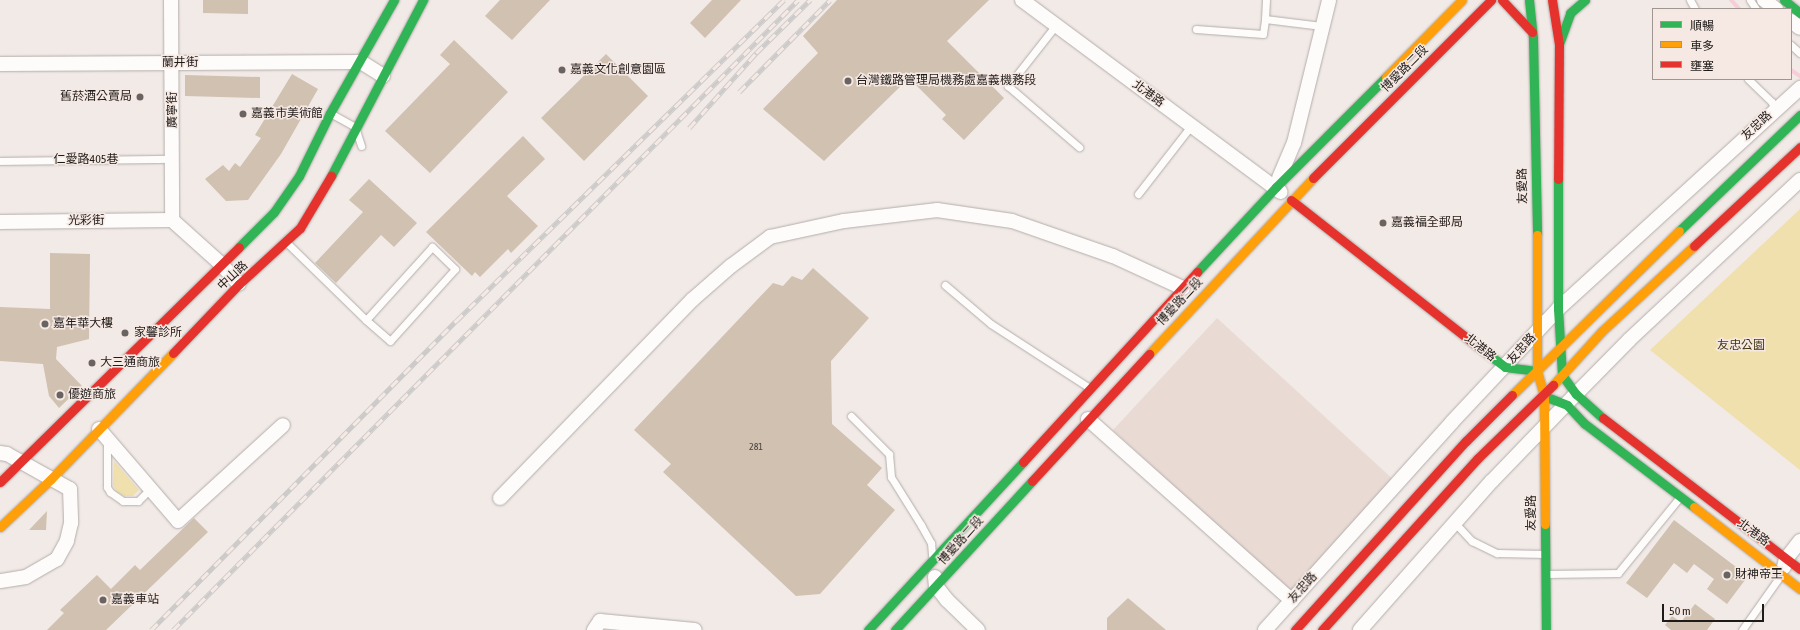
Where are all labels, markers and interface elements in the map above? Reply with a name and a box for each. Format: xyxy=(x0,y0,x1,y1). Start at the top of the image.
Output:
legend xyxy=(1652,8,1792,80)
text: 順暢 xyxy=(1690,19,1714,33)
text: 車多 xyxy=(1690,39,1714,53)
street label: 博愛路二段 xyxy=(1379,43,1431,95)
street label: 蘭井街 xyxy=(162,56,198,70)
text: 壅塞 xyxy=(1690,59,1714,73)
place label: 嘉義文化創意園區 xyxy=(570,63,666,77)
marker: 嘉義文化創意園區 xyxy=(557,65,567,75)
place label: 台灣鐵路管理局機務處嘉義機務段 xyxy=(856,74,1036,88)
marker: 台灣鐵路管理局機務處嘉義機務段 xyxy=(843,76,853,86)
street label: 北港路 xyxy=(1129,77,1167,111)
place label: 舊菸酒公賣局 xyxy=(60,90,132,104)
marker: 舊菸酒公賣局 xyxy=(135,92,145,102)
street label: 廣寧街 xyxy=(166,92,180,128)
place label: 嘉義市美術館 xyxy=(251,107,323,121)
street label: 友忠路 xyxy=(1739,108,1775,144)
marker: 嘉義市美術館 xyxy=(238,109,248,119)
street label: 仁愛路405巷 xyxy=(54,153,118,167)
street label: 友愛路 xyxy=(1515,168,1531,204)
street label: 光彩街 xyxy=(68,214,104,228)
place label: 嘉義福全郵局 xyxy=(1391,216,1463,230)
marker: 嘉義福全郵局 xyxy=(1378,218,1388,228)
street label: 中山路 xyxy=(215,258,251,294)
street label: 博愛路二段 xyxy=(1154,275,1206,329)
place label: 嘉年華大樓 xyxy=(53,317,113,331)
marker: 嘉年華大樓 xyxy=(40,319,50,329)
place label: 家馨診所 xyxy=(134,326,182,340)
marker: 家馨診所 xyxy=(119,327,131,339)
street label: 北港路 xyxy=(1461,331,1499,365)
street label: 友忠路 xyxy=(1505,331,1539,367)
park label: 友忠公園 xyxy=(1717,339,1765,353)
place label: 大三通商旅 xyxy=(100,356,160,370)
marker: 大三通商旅 xyxy=(87,358,97,368)
place label: 優遊商旅 xyxy=(68,388,116,402)
marker: 優遊商旅 xyxy=(55,390,65,400)
house number: 281 xyxy=(749,441,763,453)
street label: 友愛路 xyxy=(1525,495,1539,531)
street label: 博愛路二段 xyxy=(936,514,986,568)
street label: 北港路 xyxy=(1734,516,1772,550)
place label: 財神帝王 xyxy=(1735,568,1783,582)
street label: 友忠路 xyxy=(1286,570,1320,606)
marker: 財神帝王 xyxy=(1722,570,1732,580)
place label: 嘉義車站 xyxy=(111,593,159,607)
marker: 嘉義車站 xyxy=(98,595,108,605)
scale bar xyxy=(1664,596,1766,622)
text: 50 m xyxy=(1669,604,1691,618)

